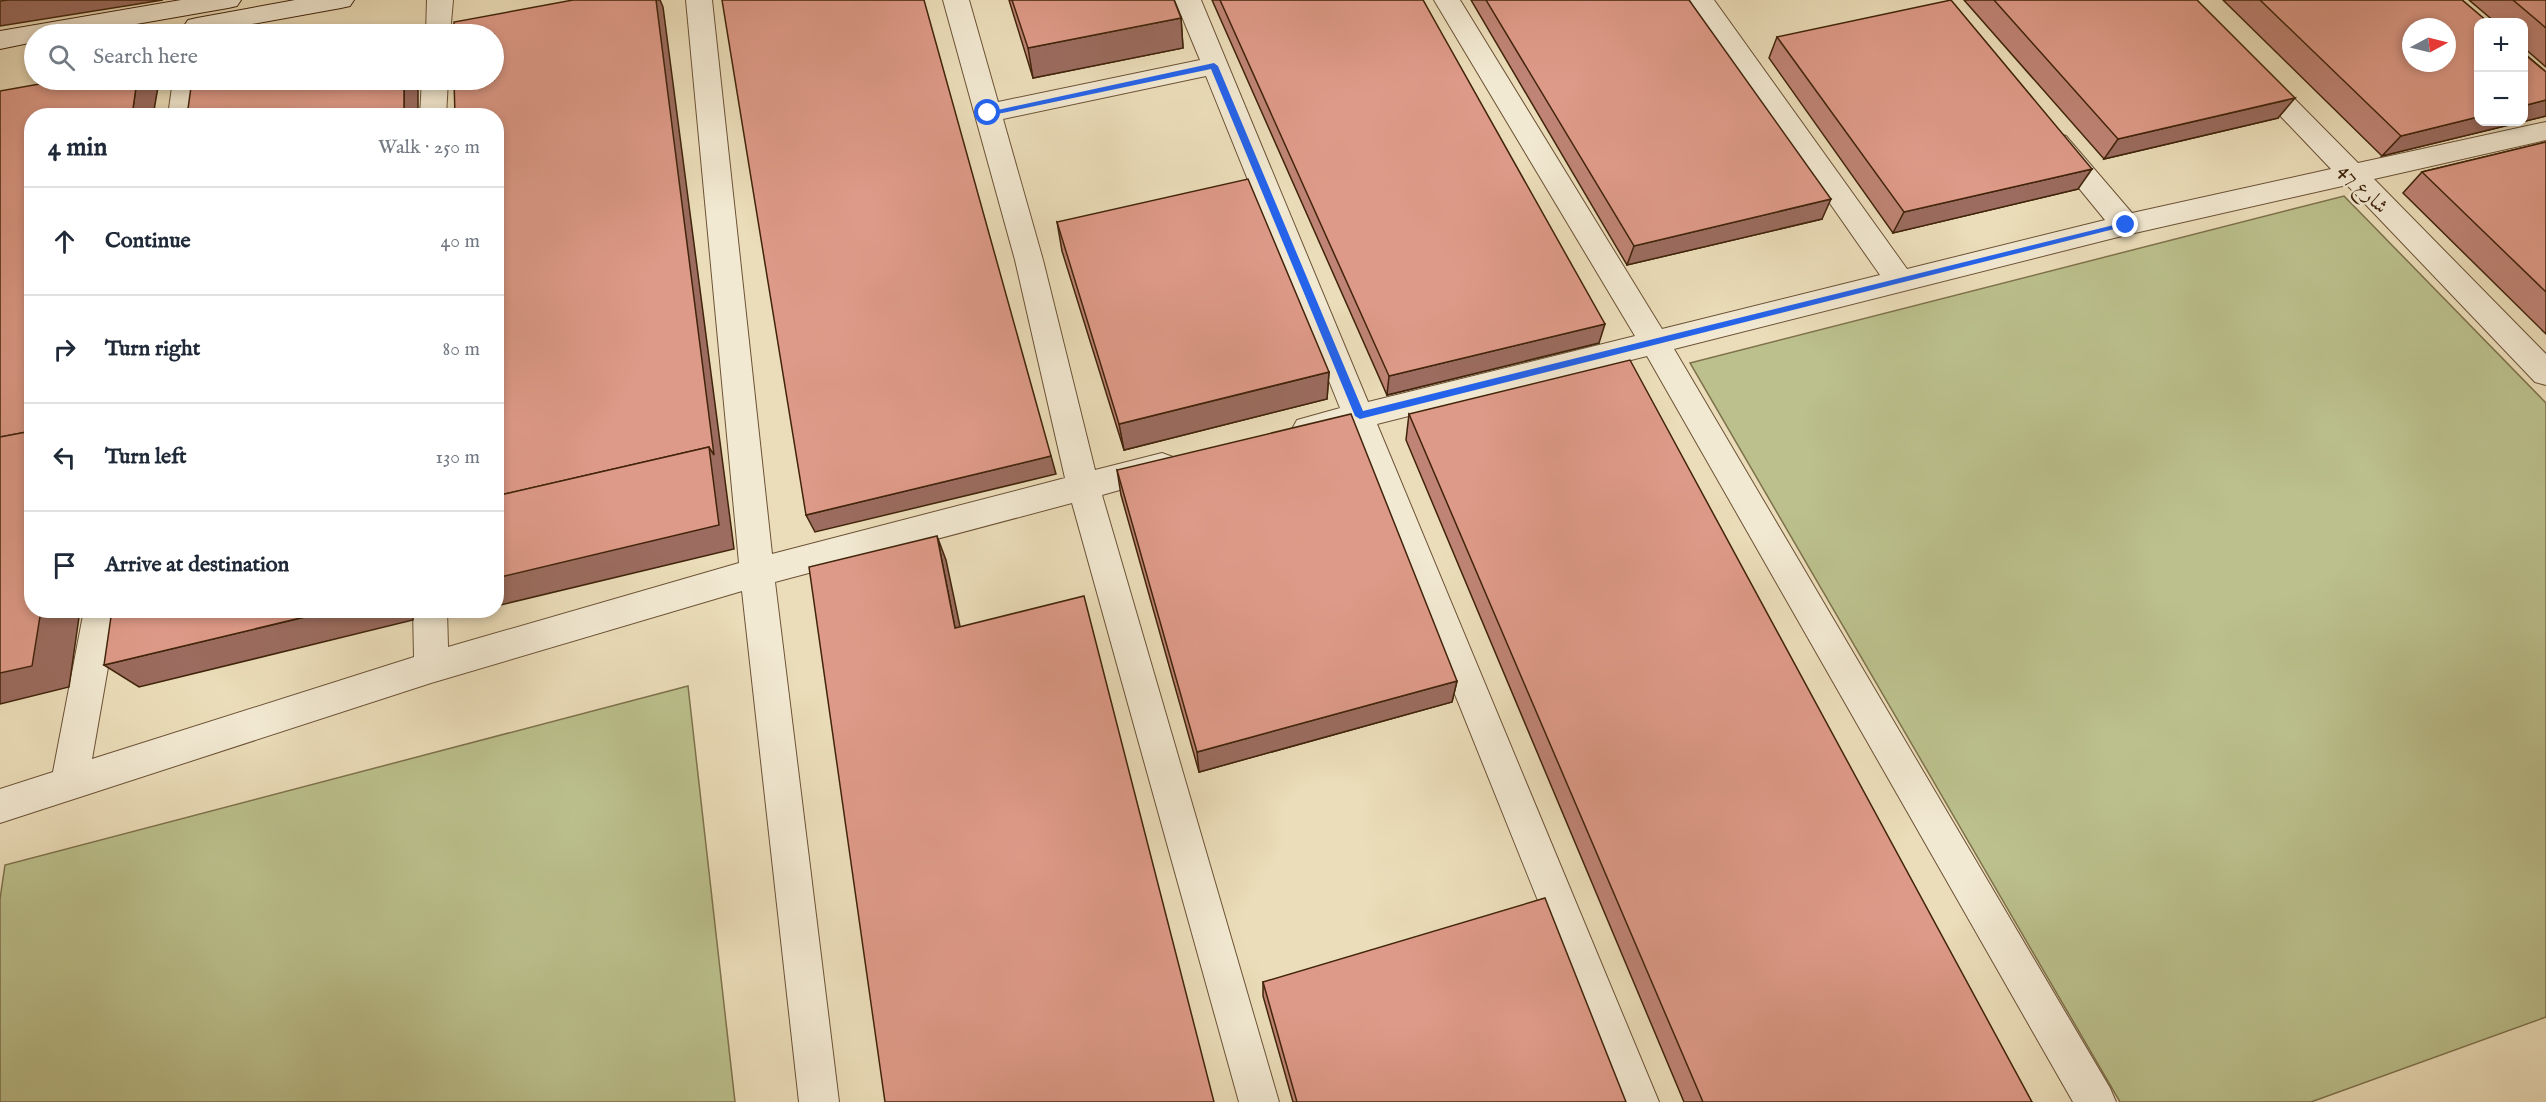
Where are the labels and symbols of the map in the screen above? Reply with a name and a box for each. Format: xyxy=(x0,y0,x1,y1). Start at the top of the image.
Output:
north arrow xyxy=(2402,18,2456,72)
route start xyxy=(974,99,1000,125)
street label: شارع 47 xyxy=(2330,158,2394,222)
route end xyxy=(2112,211,2138,237)

